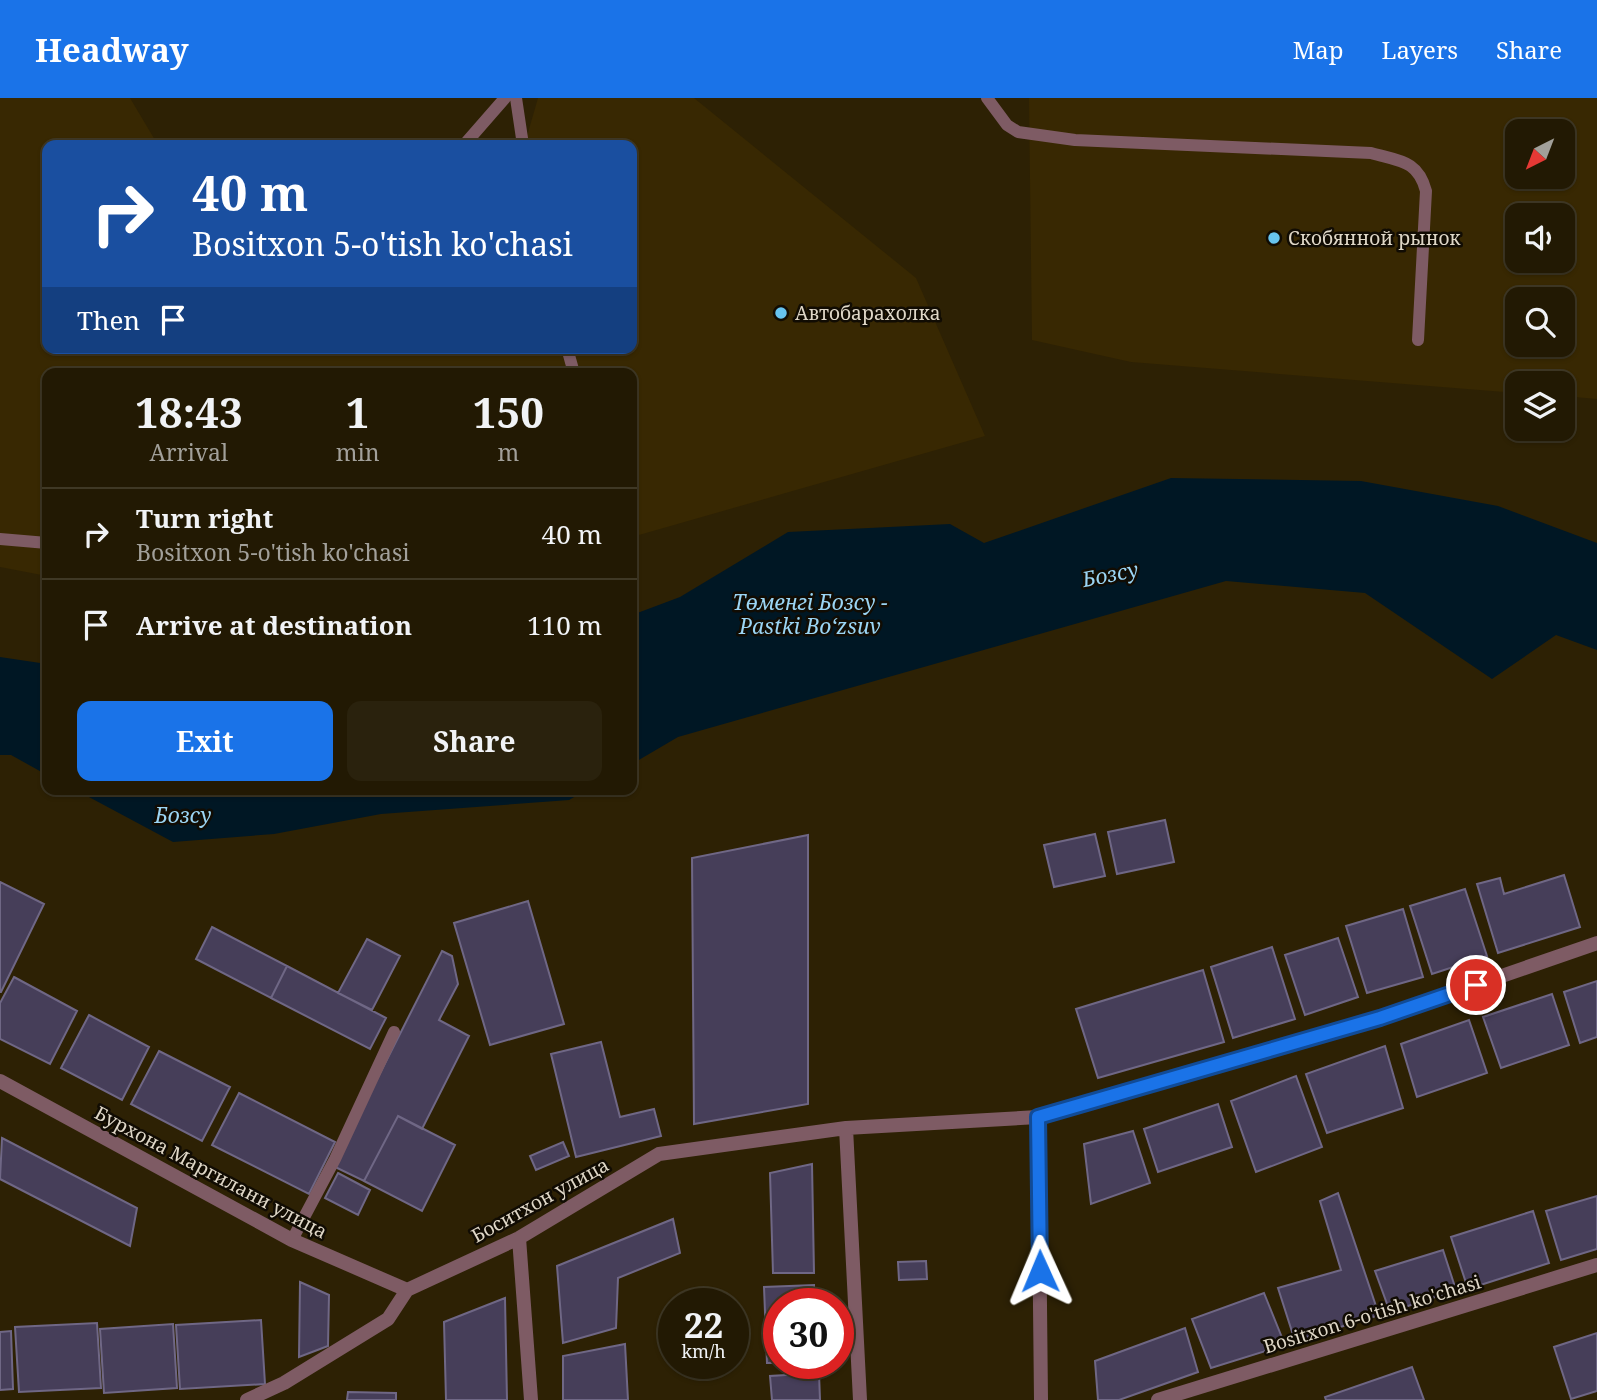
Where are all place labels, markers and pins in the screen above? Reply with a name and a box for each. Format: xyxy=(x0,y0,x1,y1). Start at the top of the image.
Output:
place label: Скобянной рынок xyxy=(1288,225,1461,251)
marker: Скобянной рынок xyxy=(1266,230,1282,246)
place label: Автобарахолка xyxy=(795,300,940,326)
marker: Автобарахолка xyxy=(773,305,789,321)
pin xyxy=(1446,955,1506,1015)

